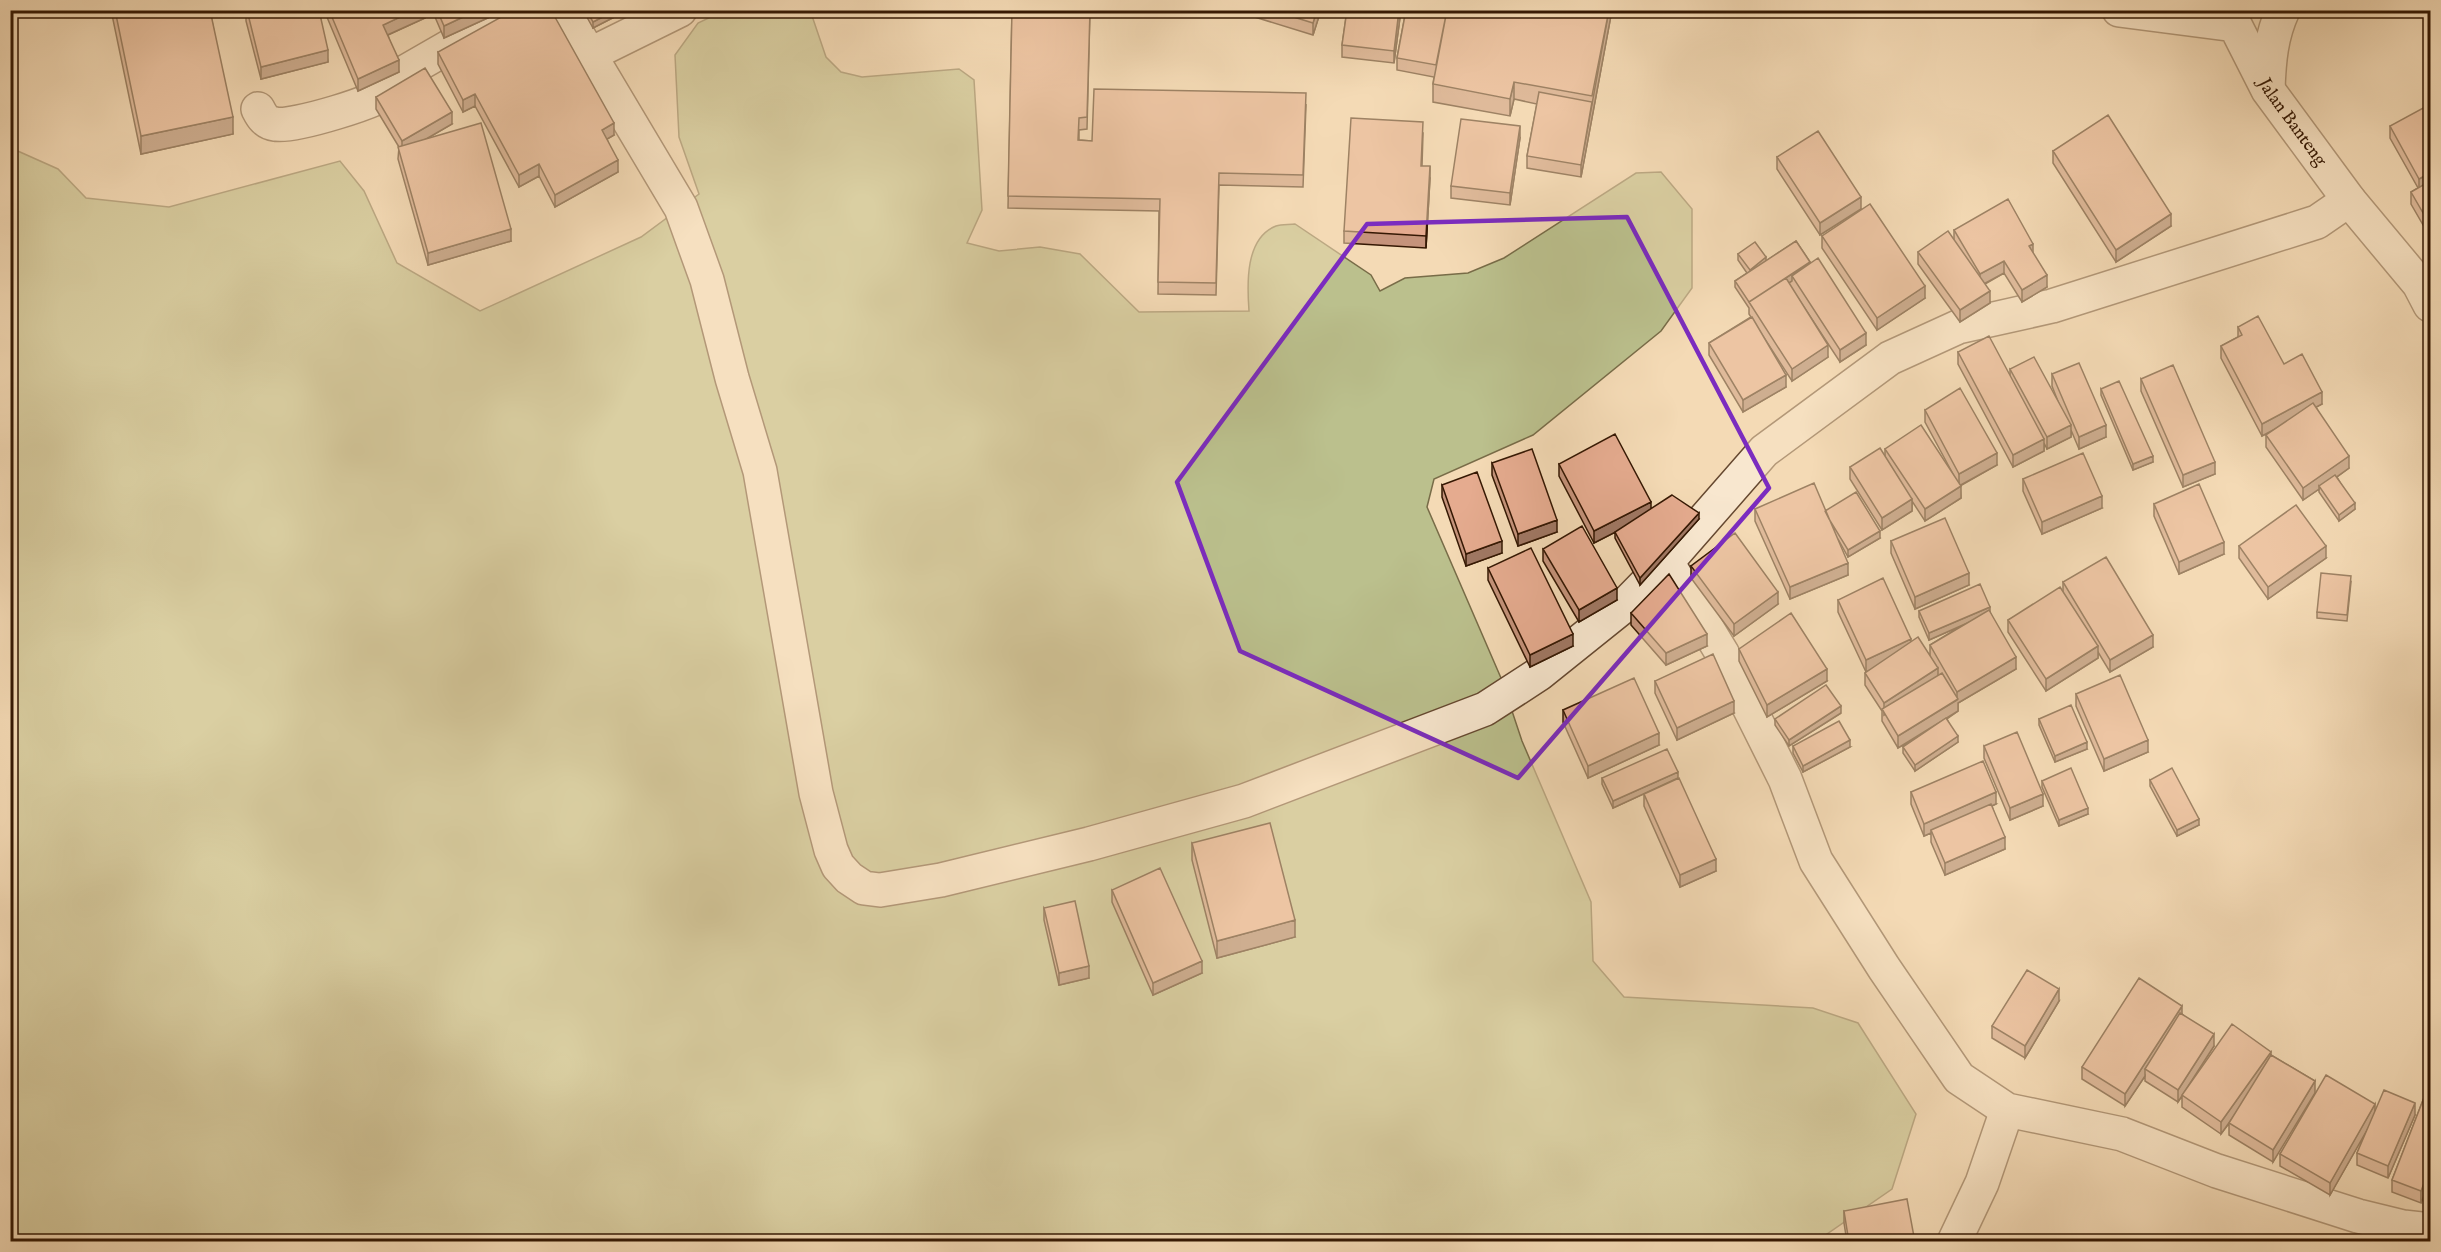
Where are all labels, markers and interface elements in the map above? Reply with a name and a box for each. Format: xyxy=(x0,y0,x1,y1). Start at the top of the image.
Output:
street label: Jalan Banteng xyxy=(2251,72,2332,171)

